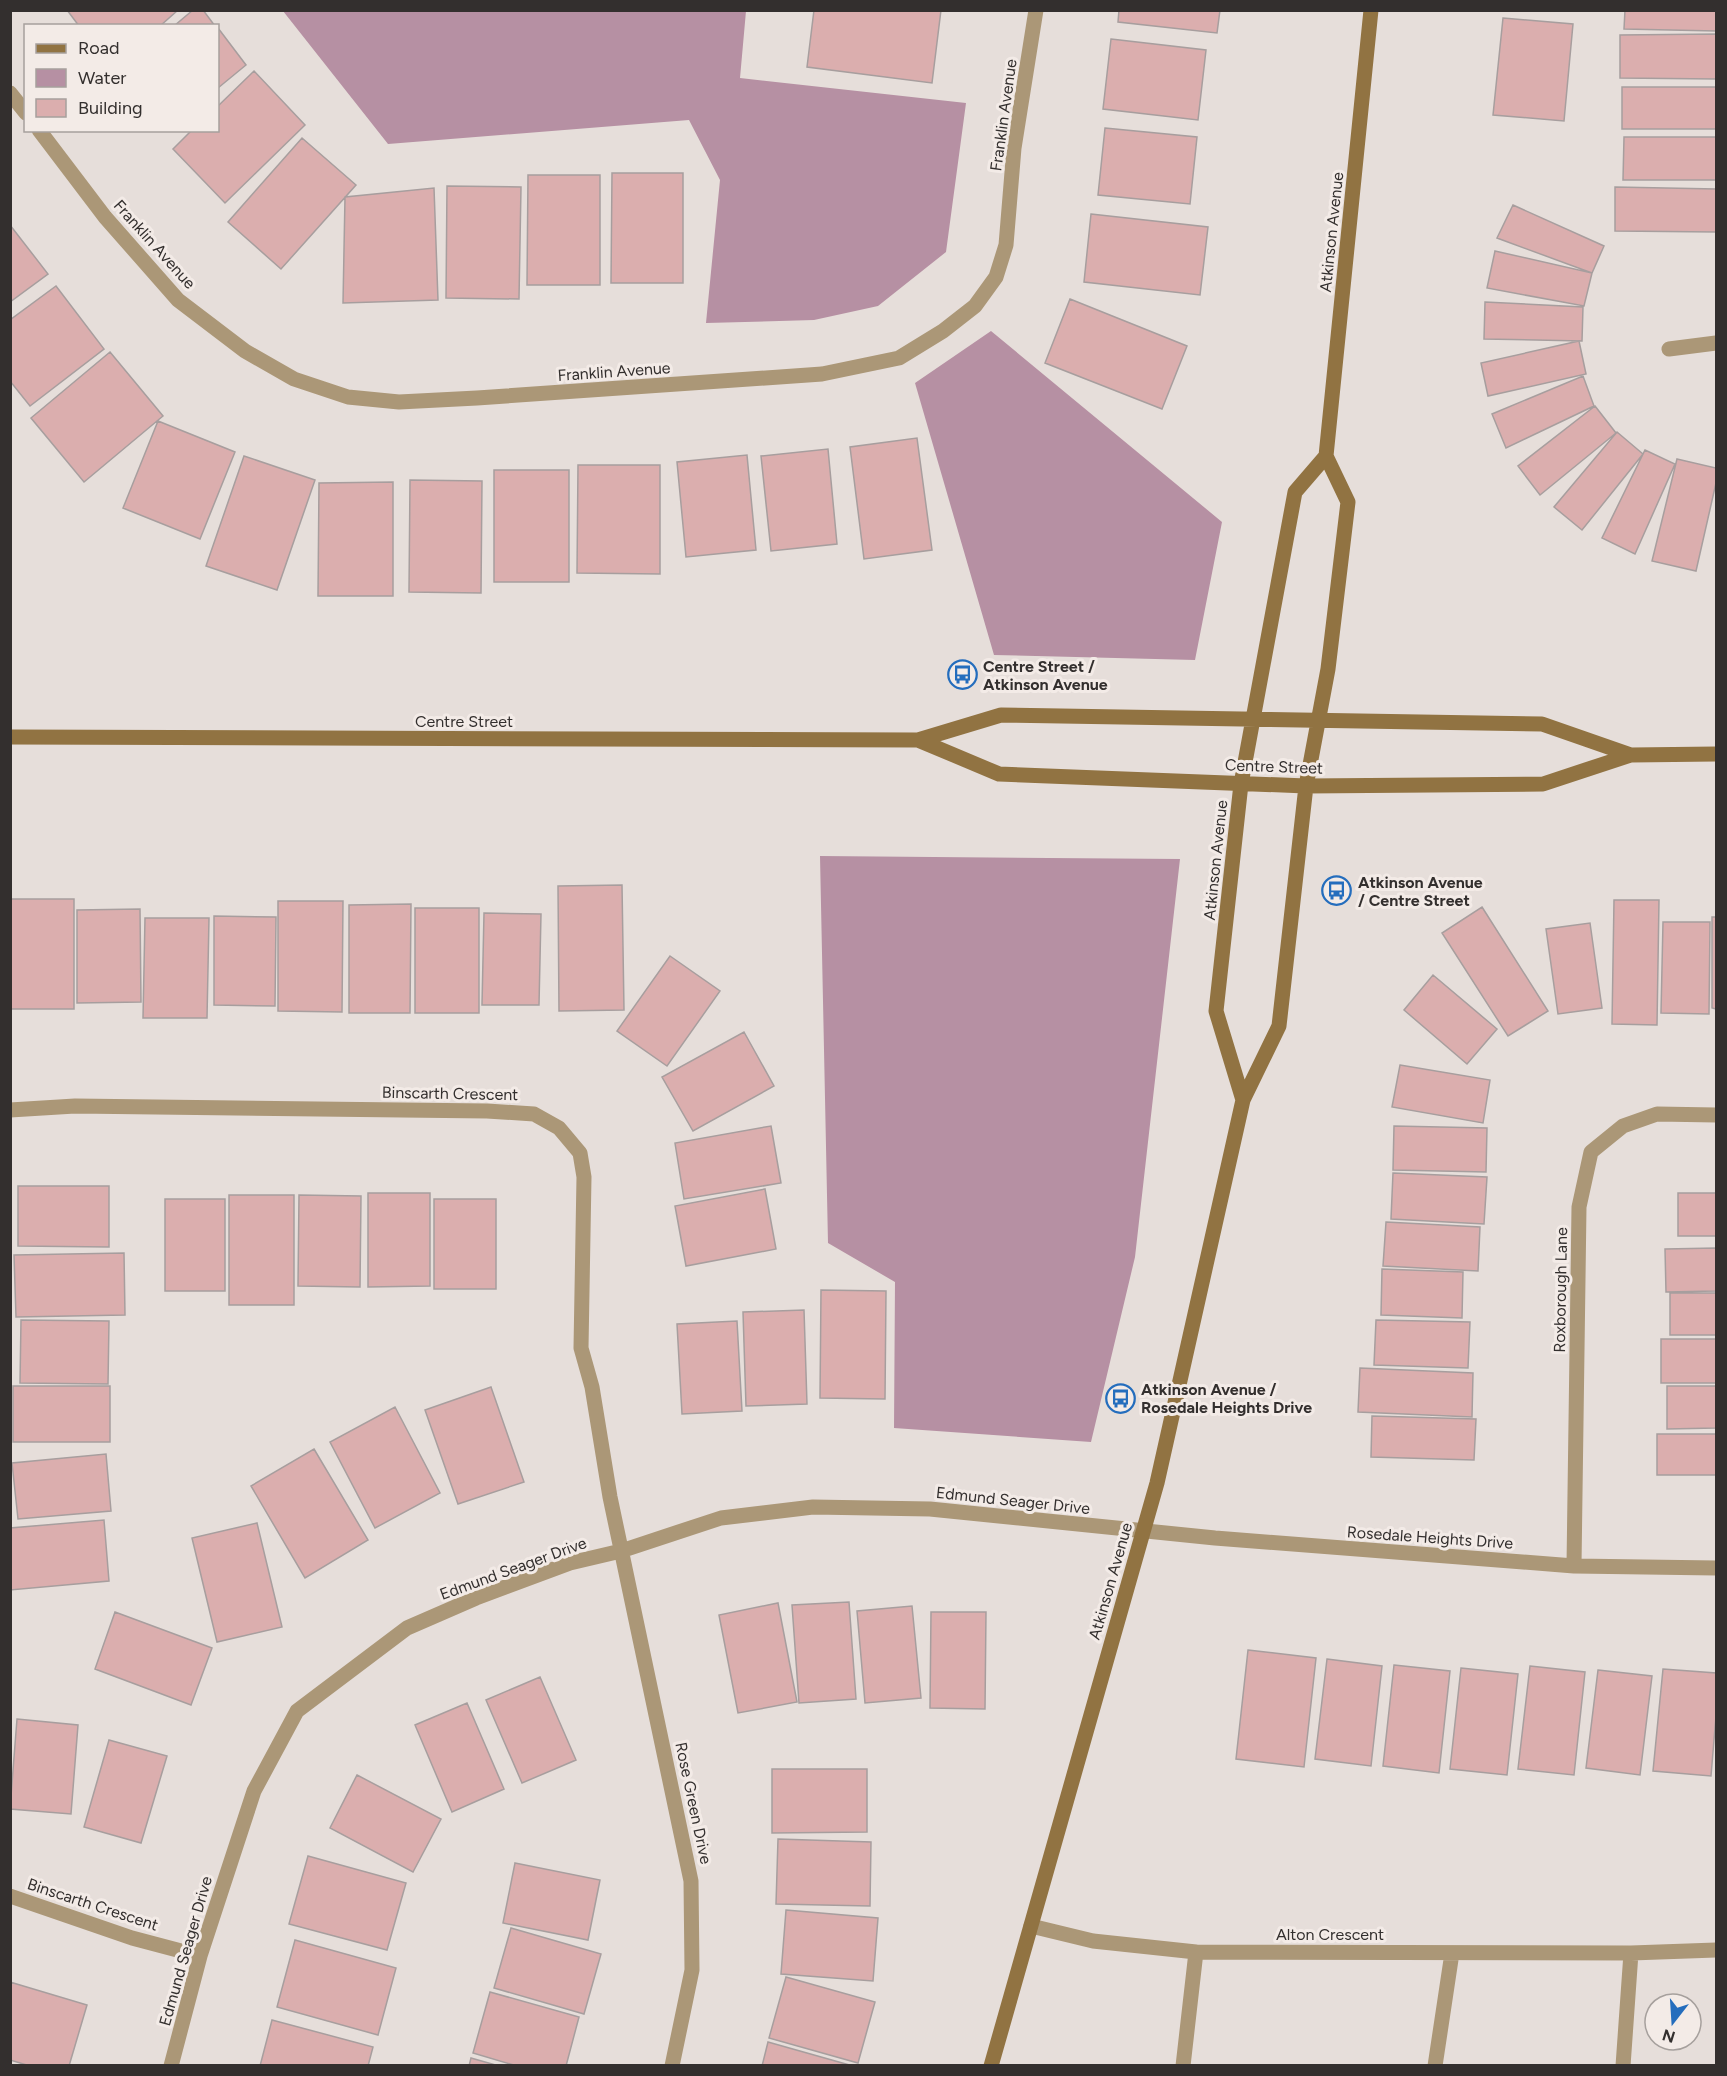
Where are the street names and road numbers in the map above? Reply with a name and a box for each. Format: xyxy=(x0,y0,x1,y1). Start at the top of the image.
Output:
street label: Franklin Avenue xyxy=(986,58,1021,172)
street label: Atkinson Avenue xyxy=(1316,171,1347,293)
street label: Franklin Avenue xyxy=(110,196,200,293)
street label: Franklin Avenue xyxy=(557,358,671,385)
street label: Centre Street xyxy=(415,712,513,731)
street label: Centre Street xyxy=(1225,755,1323,778)
street label: Atkinson Avenue xyxy=(1200,799,1231,921)
street label: Binscarth Crescent xyxy=(382,1083,518,1104)
street label: Roxborough Lane xyxy=(1550,1227,1571,1353)
street label: Edmund Seager Drive xyxy=(935,1483,1091,1518)
street label: Atkinson Avenue xyxy=(1085,1520,1136,1642)
street label: Rosedale Heights Drive xyxy=(1346,1522,1514,1553)
street label: Edmund Seager Drive xyxy=(437,1533,589,1604)
street label: Rose Green Drive xyxy=(671,1740,716,1866)
street label: Binscarth Crescent xyxy=(25,1874,161,1935)
street label: Edmund Seager Drive xyxy=(155,1874,216,2028)
street label: Alton Crescent xyxy=(1276,1925,1384,1944)

